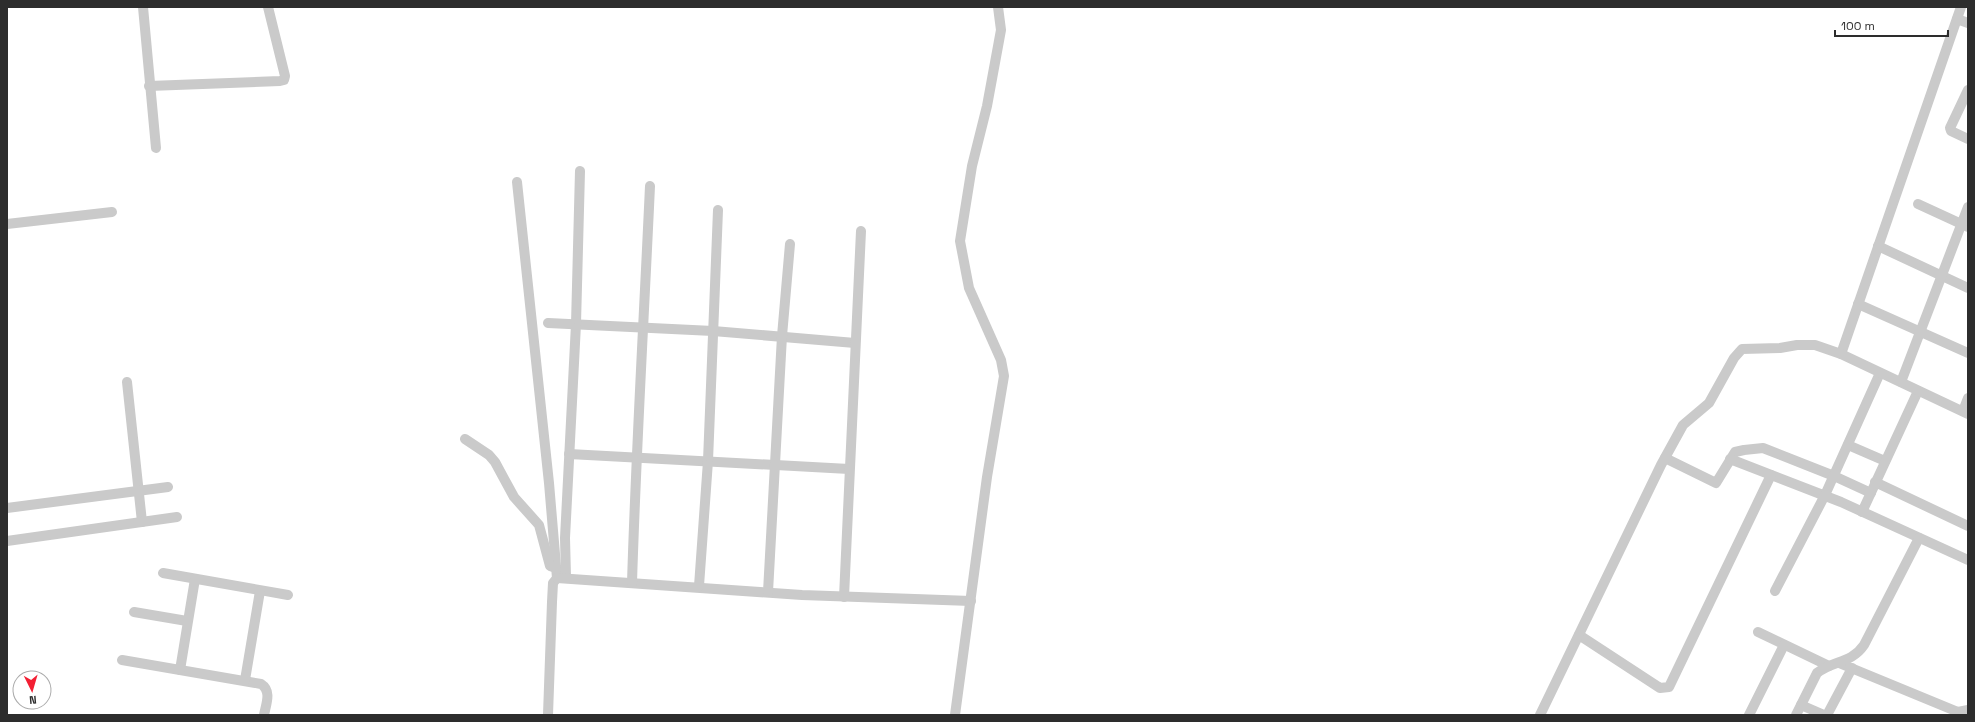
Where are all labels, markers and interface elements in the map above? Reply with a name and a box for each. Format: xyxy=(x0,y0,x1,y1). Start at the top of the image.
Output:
scale bar xyxy=(1835,12,1948,38)
text: 100 m xyxy=(1841,18,1875,34)
north arrow xyxy=(12,670,52,710)
text: N xyxy=(29,693,37,707)

